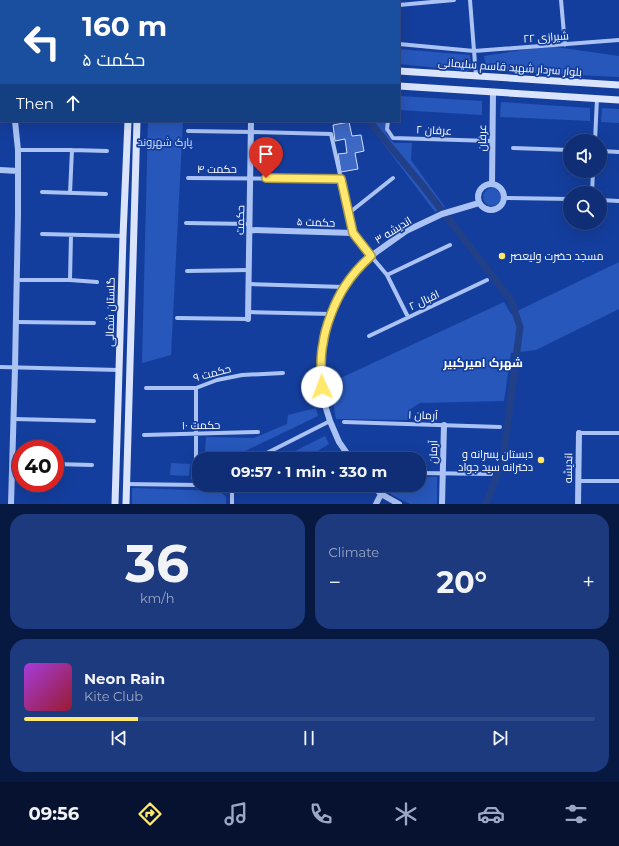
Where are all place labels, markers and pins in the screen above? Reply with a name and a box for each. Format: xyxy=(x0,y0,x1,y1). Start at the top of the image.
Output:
pin xyxy=(249,137,283,178)
place label: مسجد حضرت ولیعصر xyxy=(509,249,603,263)
marker: مسجد حضرت ولیعصر xyxy=(497,251,507,261)
place label: دبستان پسرانه و دخترانه سید جواد xyxy=(458,447,533,474)
marker: دبستان پسرانه و دخترانه سید جواد xyxy=(536,455,546,465)

